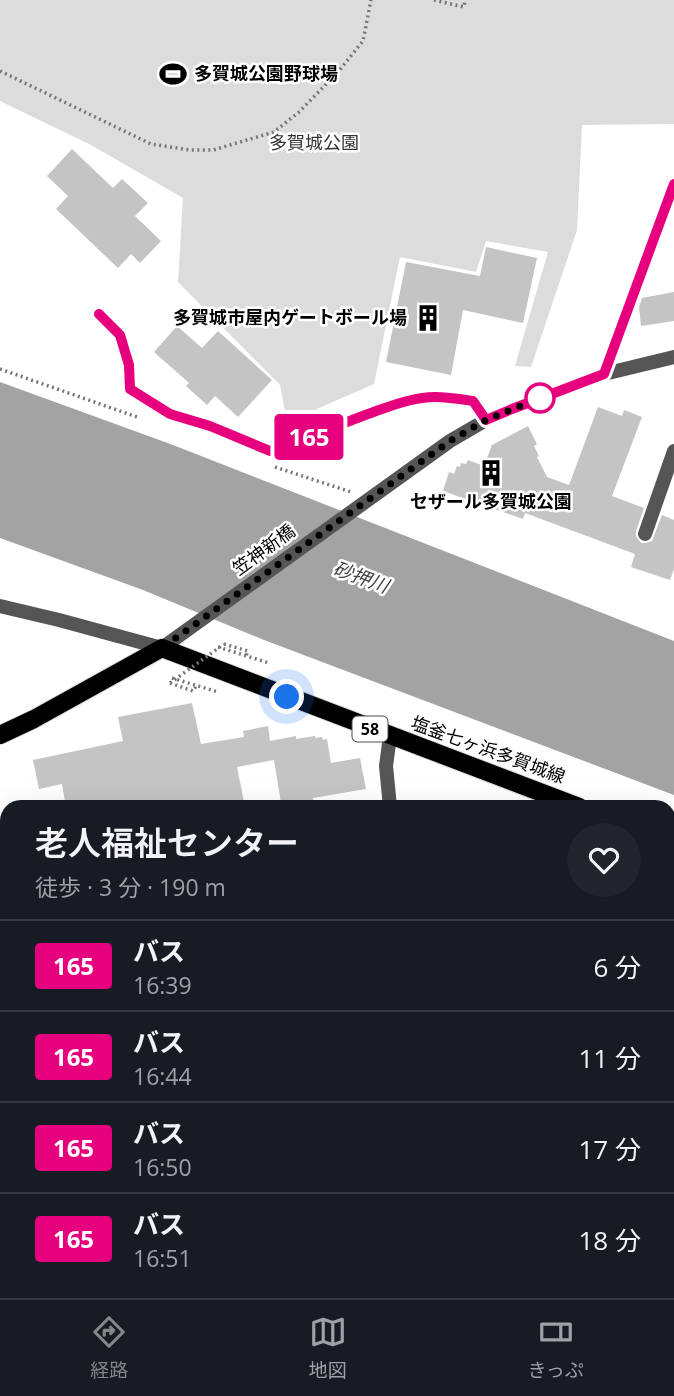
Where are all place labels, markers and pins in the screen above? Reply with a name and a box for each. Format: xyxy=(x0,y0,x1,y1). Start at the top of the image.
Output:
sports icon: 多賀城公園野球場 xyxy=(158,59,188,89)
place label: 多賀城公園野球場 xyxy=(194,61,338,85)
building icon: 多賀城市屋内ゲートボール場 xyxy=(413,303,443,333)
place label: 多賀城市屋内ゲートボール場 xyxy=(173,305,407,329)
unlabelled marker xyxy=(525,383,555,413)
building icon: セザール多賀城公園 xyxy=(476,458,506,488)
place label: セザール多賀城公園 xyxy=(410,489,572,513)

